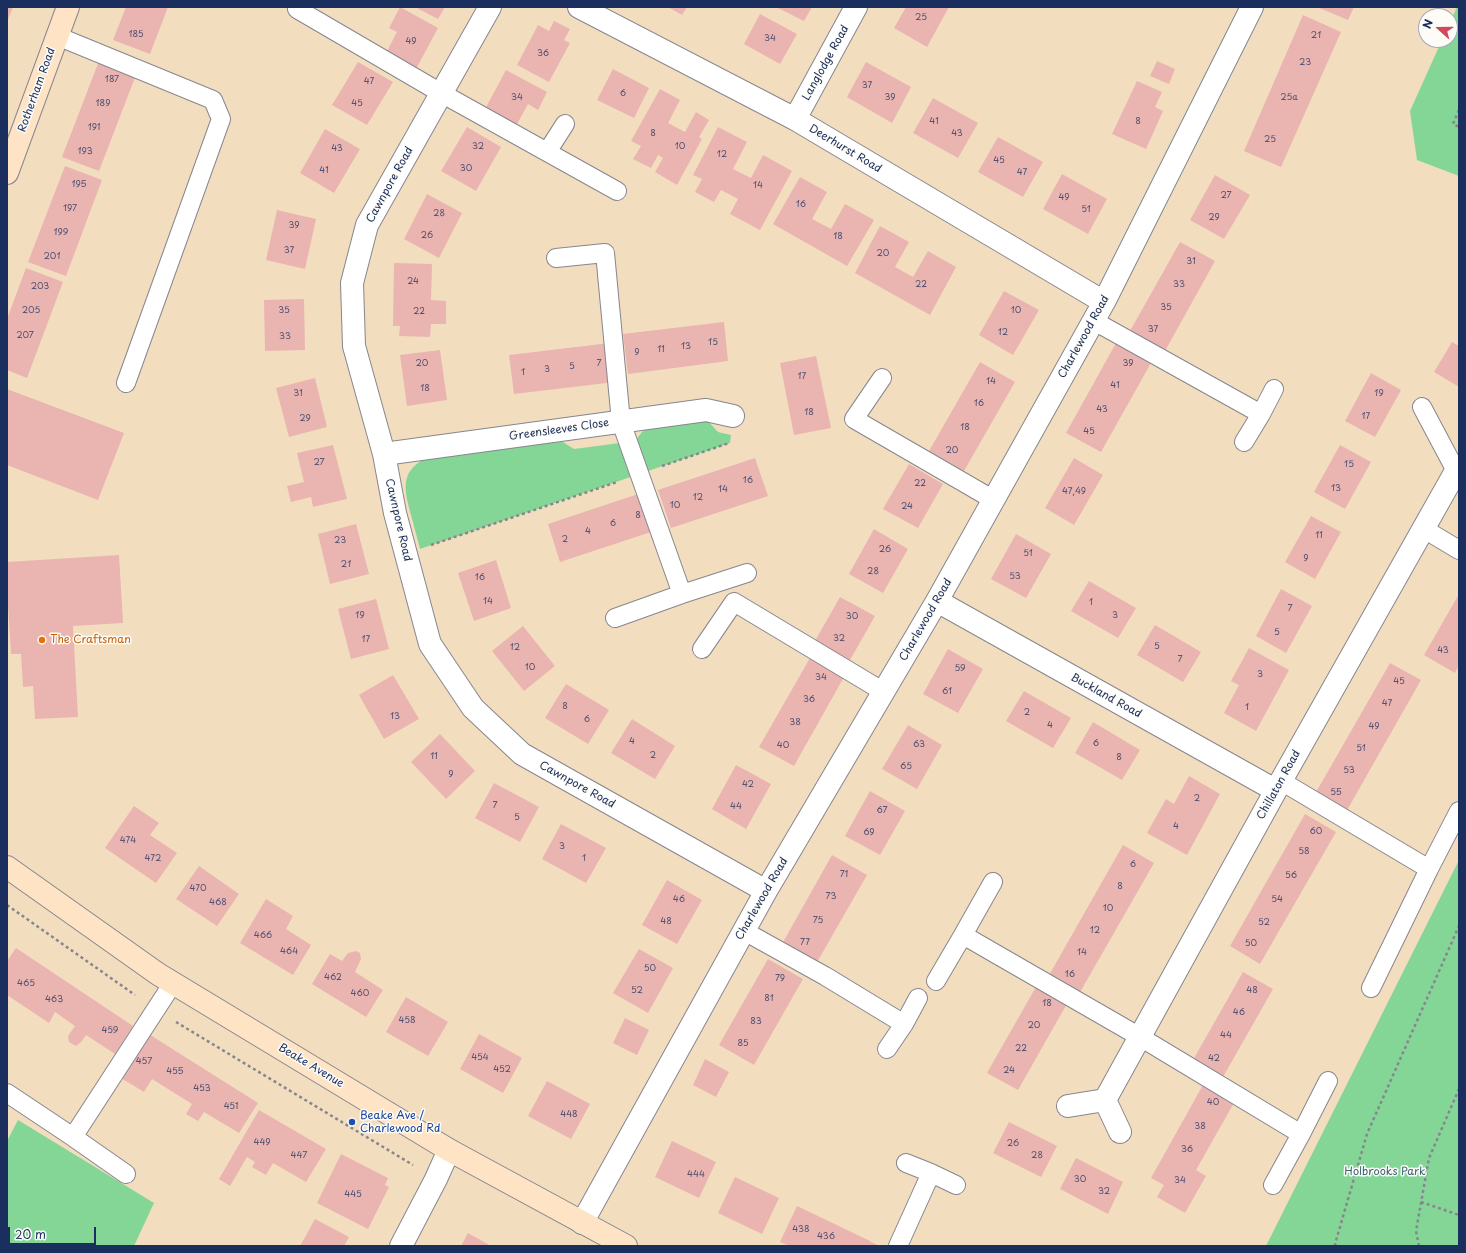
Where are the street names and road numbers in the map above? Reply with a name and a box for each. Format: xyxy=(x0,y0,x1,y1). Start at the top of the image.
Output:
street label: Langlodge Road xyxy=(800,23,852,103)
street label: Rotherham Road xyxy=(16,46,58,134)
street label: Deerhurst Road xyxy=(806,122,884,176)
street label: Cawnpore Road xyxy=(364,145,416,225)
street label: Charlewood Road xyxy=(1056,293,1112,381)
street label: Greensleeves Close xyxy=(508,416,610,444)
street label: Cawnpore Road xyxy=(382,477,414,563)
street label: Charlewood Road xyxy=(897,576,955,664)
street label: Buckland Road xyxy=(1068,671,1144,721)
street label: Chillaton Road xyxy=(1254,748,1304,822)
street label: Cawnpore Road xyxy=(537,759,617,811)
street label: Charlewood Road xyxy=(733,855,791,943)
street label: Beake Avenue xyxy=(276,1041,346,1091)

